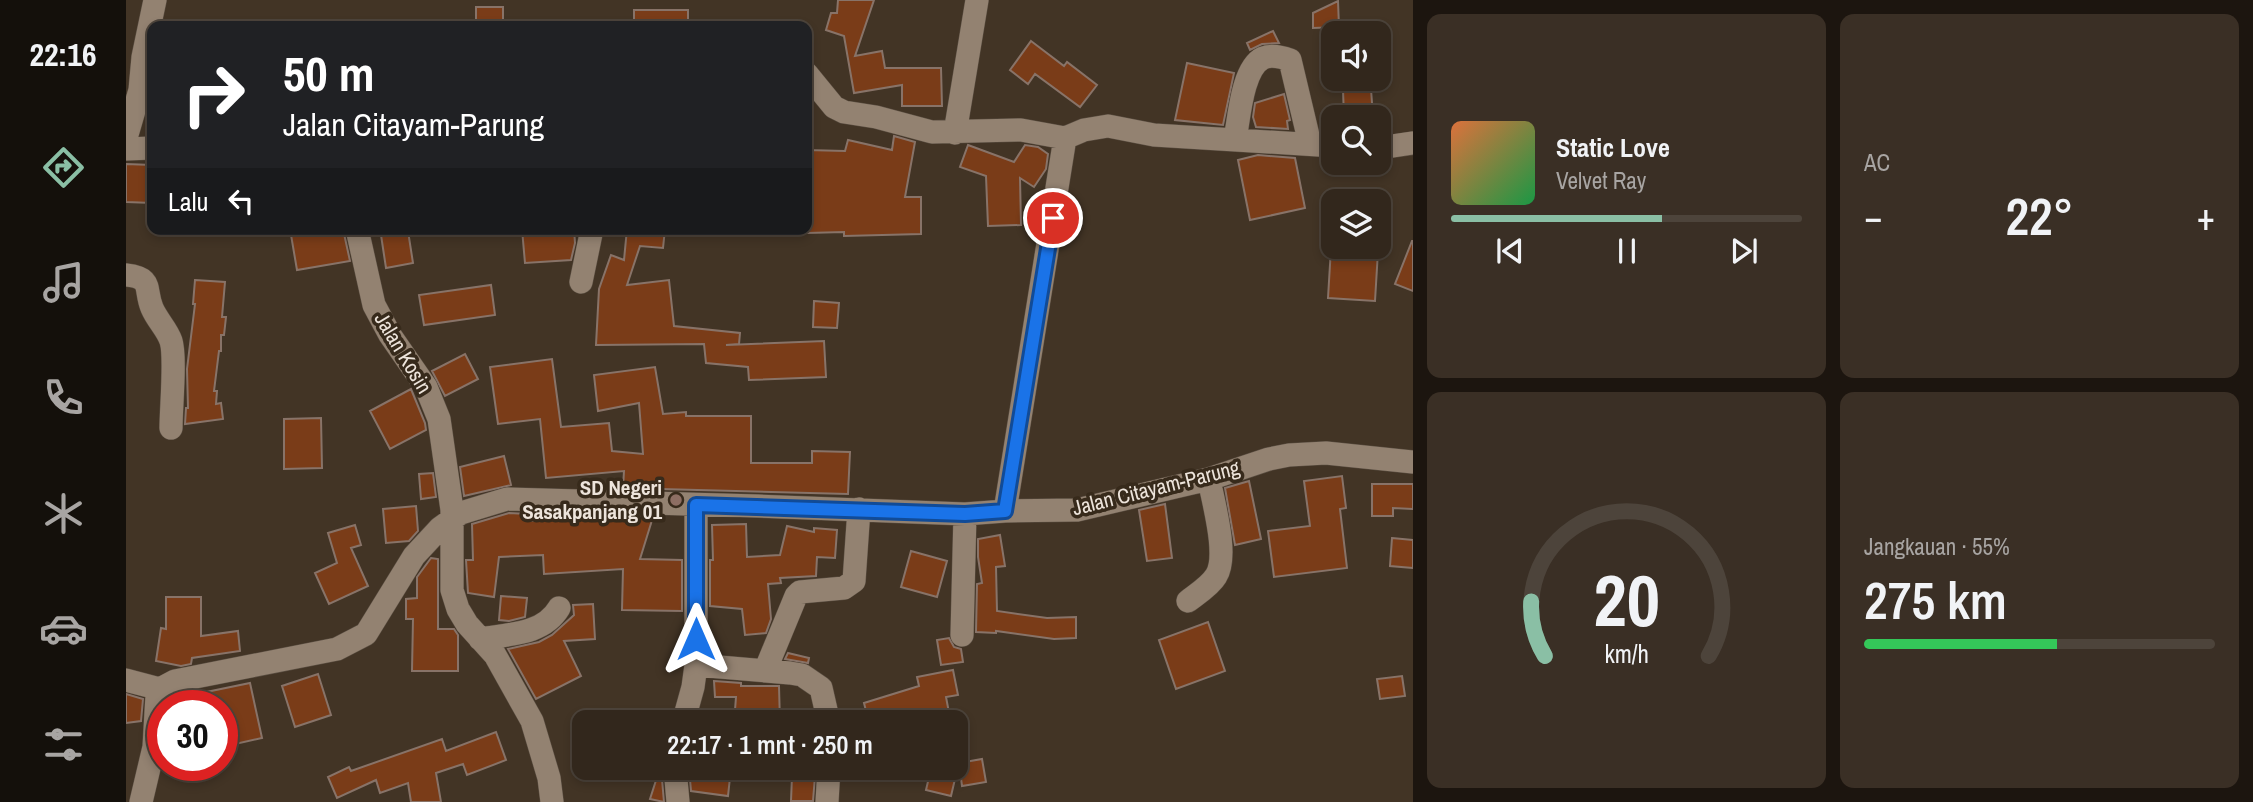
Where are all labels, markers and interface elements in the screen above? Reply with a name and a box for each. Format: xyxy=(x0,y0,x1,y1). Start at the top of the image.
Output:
map controls xyxy=(1321,21,1391,259)
button: sound xyxy=(1321,21,1391,91)
text: 22:16 xyxy=(29,33,97,76)
text: 50 m xyxy=(283,40,375,106)
icon: right xyxy=(168,49,259,140)
text: Jalan Citayam-Parung xyxy=(283,103,544,146)
button: search xyxy=(1321,105,1391,175)
text: Static Love xyxy=(1556,130,1670,165)
icon: directions xyxy=(39,143,88,192)
text: AC xyxy=(1864,147,1890,178)
text: Velvet Ray xyxy=(1556,165,1646,196)
text: 22° xyxy=(2005,181,2074,251)
icon: left xyxy=(222,182,260,220)
text: Lalu xyxy=(168,184,208,219)
pin xyxy=(1023,188,1083,248)
button: layers xyxy=(1321,189,1391,259)
text: − xyxy=(1864,191,1882,242)
text: + xyxy=(2197,191,2215,242)
icon: arrive xyxy=(1034,199,1072,237)
icon: previous xyxy=(1491,232,1529,270)
icon: pause xyxy=(1608,232,1646,270)
icon: next xyxy=(1725,232,1763,270)
icon: music xyxy=(39,258,88,307)
street label: Jalan Kosin xyxy=(368,307,439,399)
icon: phone xyxy=(39,373,88,422)
street label: Jalan Citayam-Parung xyxy=(1069,453,1243,522)
place label: SD Negeri Sasakpanjang 01 xyxy=(522,473,662,526)
icon: climate xyxy=(39,489,88,538)
marker: SD Negeri Sasakpanjang 01 xyxy=(668,492,684,508)
text: Jangkauan · 55% xyxy=(1864,531,2010,562)
text: 20 xyxy=(1593,551,1660,649)
text: 275 km xyxy=(1864,565,2007,635)
position arrow xyxy=(659,602,733,676)
icon: car xyxy=(39,604,88,653)
text: km/h xyxy=(1604,637,1649,671)
speed limit sign: 30 xyxy=(147,690,238,781)
icon: filters xyxy=(39,720,88,769)
text: 22:17 · 1 mnt · 250 m xyxy=(667,727,873,762)

